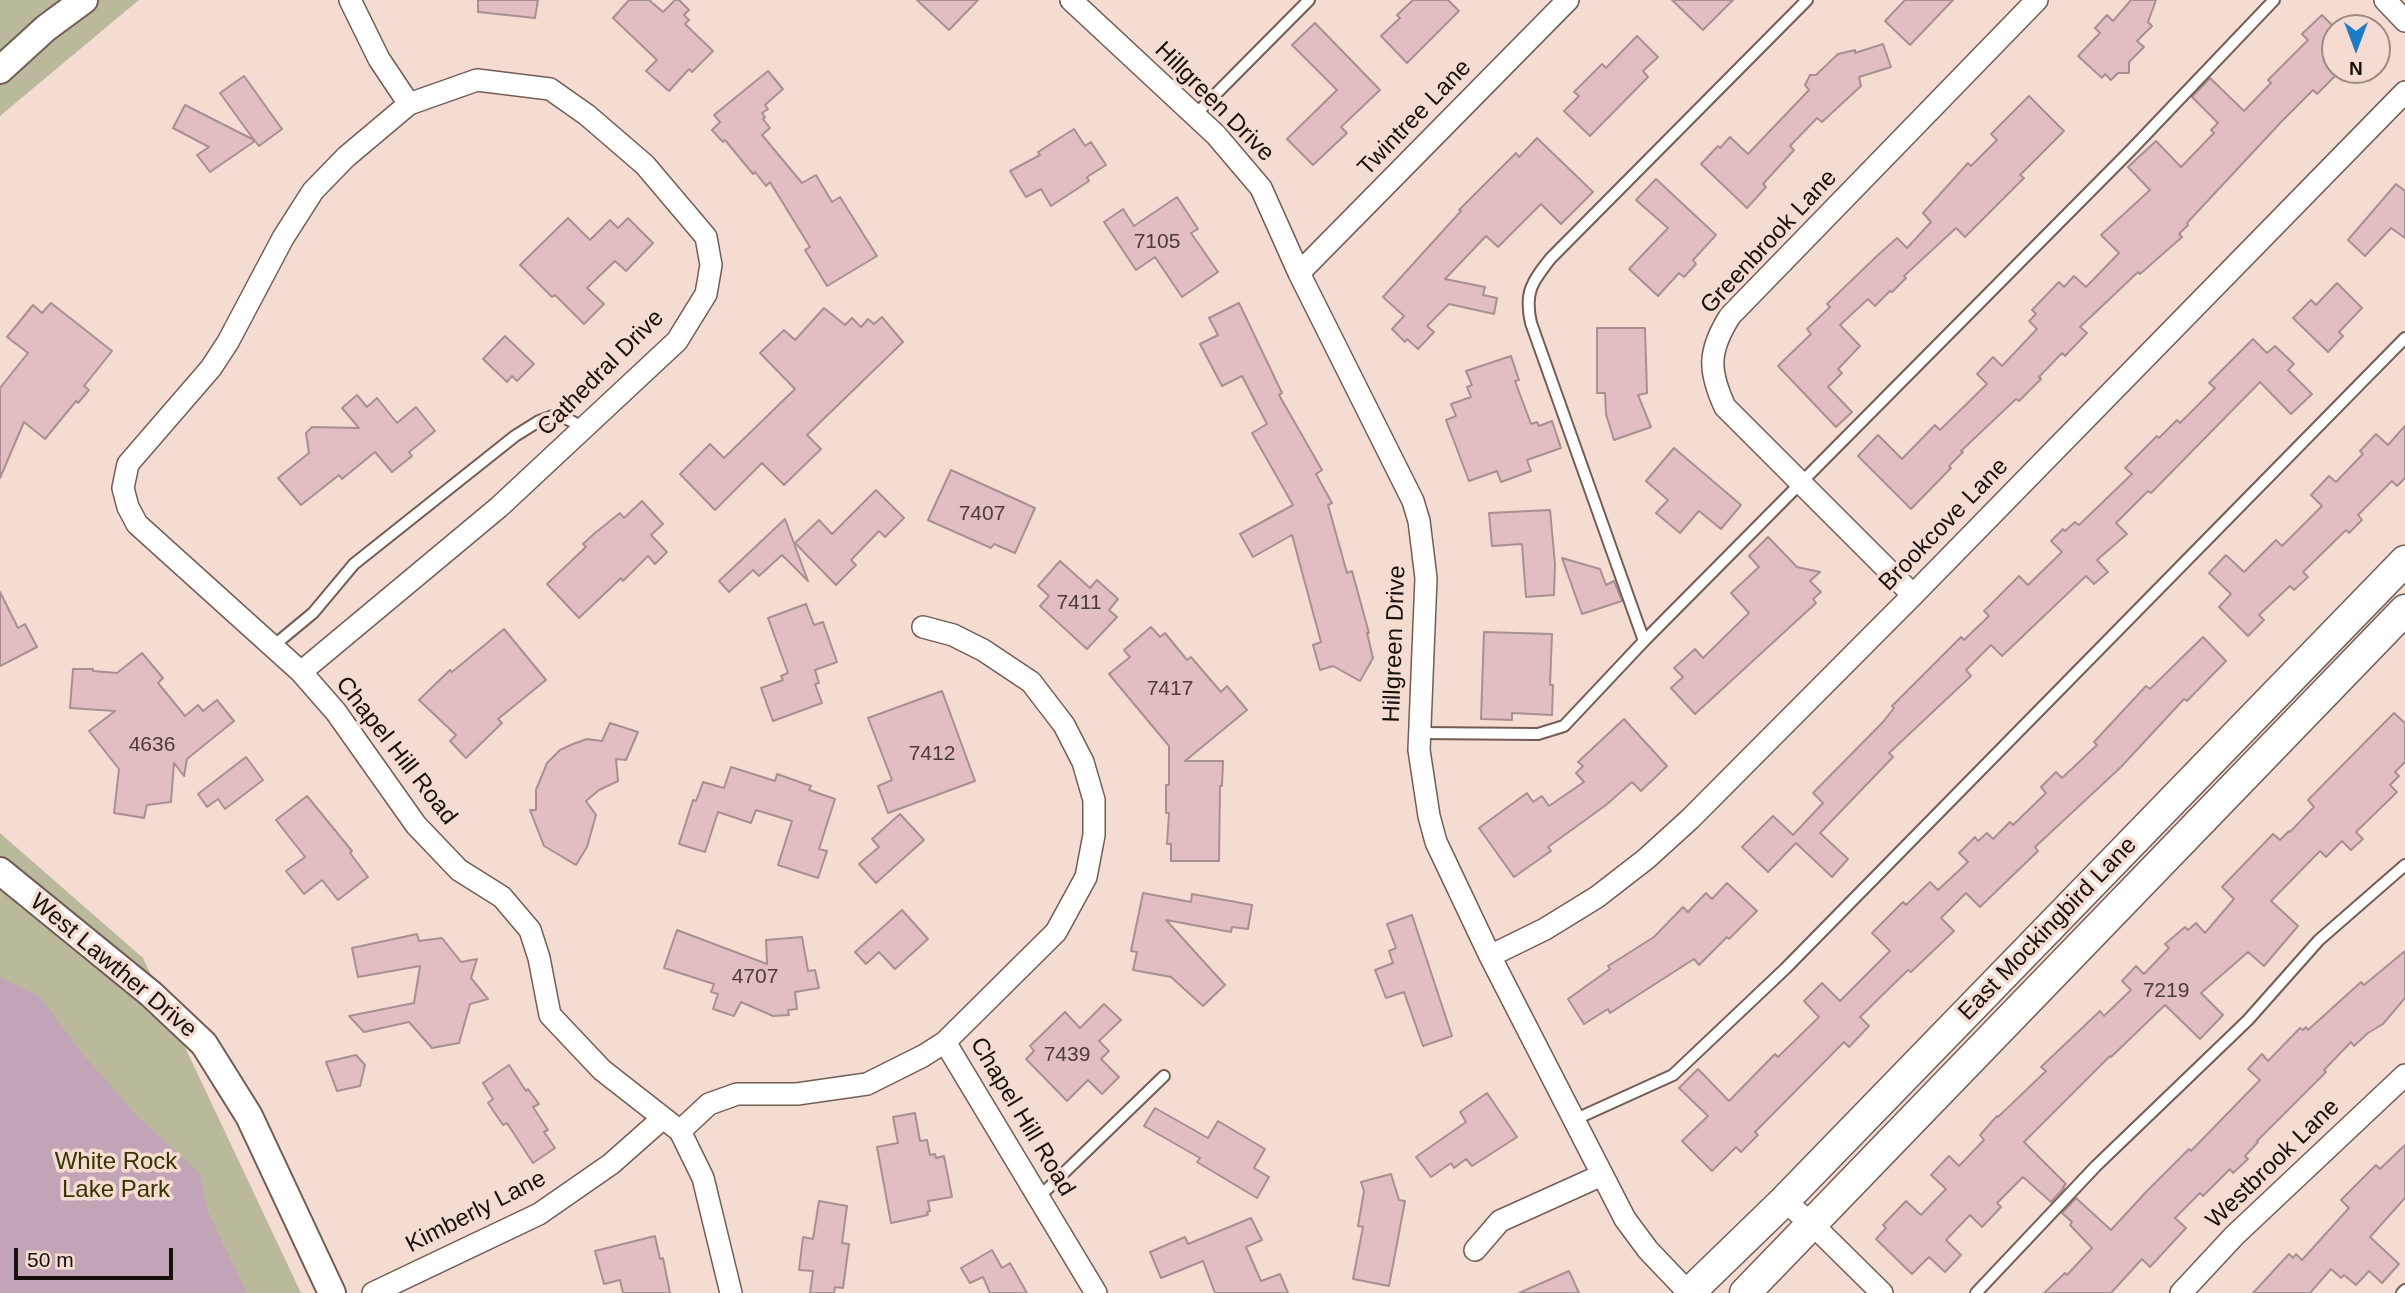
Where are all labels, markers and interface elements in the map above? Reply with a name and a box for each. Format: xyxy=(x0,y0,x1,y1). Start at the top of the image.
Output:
north arrow xyxy=(2321,14,2391,84)
street label: Hillgreen Drive xyxy=(1148,36,1280,168)
street label: Twintree Lane xyxy=(1352,54,1478,182)
text: N xyxy=(2349,58,2363,79)
street label: Greenbrook Lane xyxy=(1695,164,1843,320)
house number: 7105 xyxy=(1134,229,1180,255)
street label: Cathedral Drive xyxy=(532,304,670,442)
street label: Brookcove Lane xyxy=(1873,453,2015,597)
house number: 7407 xyxy=(959,501,1005,527)
street label: Hillgreen Drive xyxy=(1378,565,1412,723)
house number: 7411 xyxy=(1056,590,1102,616)
street label: Chapel Hill Road xyxy=(329,671,463,831)
house number: 7417 xyxy=(1147,676,1193,702)
house number: 4636 xyxy=(129,732,175,758)
house number: 7412 xyxy=(909,741,955,767)
street label: East Mockingbird Lane xyxy=(1953,831,2143,1027)
street label: West Lawther Drive xyxy=(24,888,202,1044)
house number: 4707 xyxy=(732,964,778,990)
house number: 7219 xyxy=(2143,978,2189,1004)
street label: Chapel Hill Road xyxy=(963,1032,1081,1202)
house number: 7439 xyxy=(1044,1042,1090,1068)
street label: Westbrook Lane xyxy=(2200,1093,2346,1235)
park label: White Rock Lake Park xyxy=(55,1148,177,1204)
street label: Kimberly Lane xyxy=(401,1164,551,1260)
scale bar xyxy=(18,1234,177,1278)
text: 50 m xyxy=(27,1248,74,1271)

